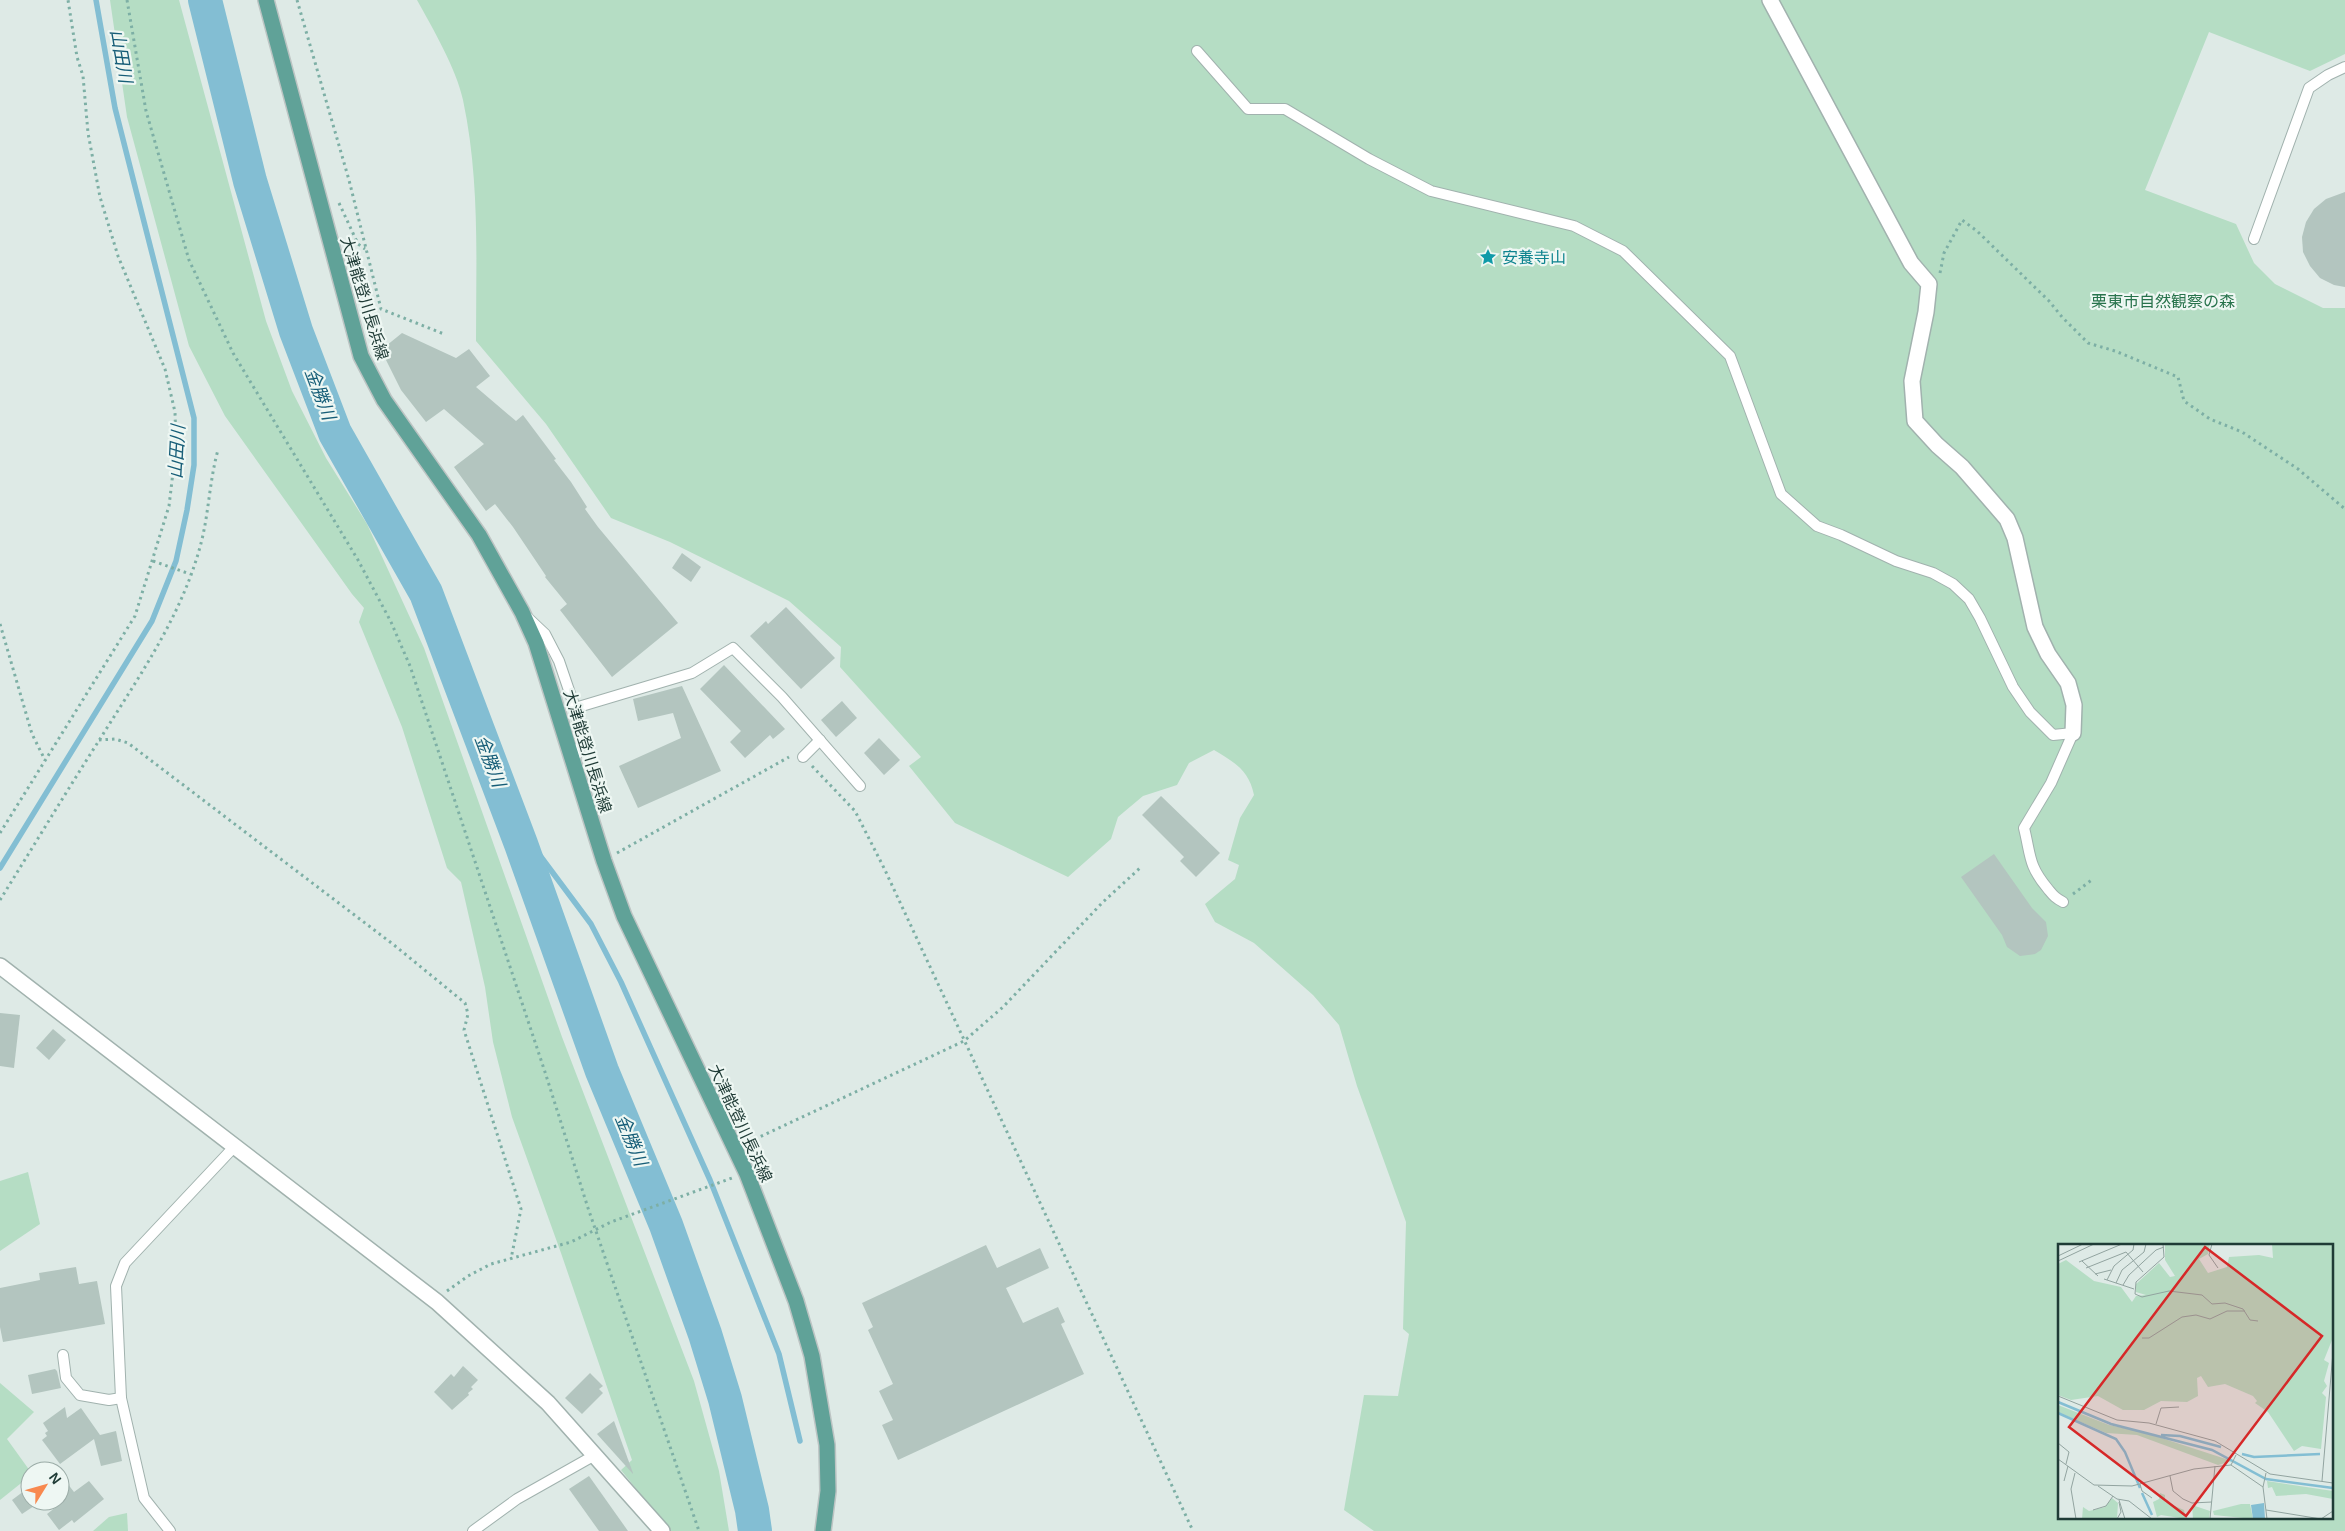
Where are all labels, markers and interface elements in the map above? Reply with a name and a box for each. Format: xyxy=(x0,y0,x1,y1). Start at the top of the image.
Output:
water label: 山田川 xyxy=(106,28,136,86)
street label: 大津能登川長浜線 xyxy=(338,234,391,362)
place icon: 安養寺山 xyxy=(1478,247,1498,267)
place label: 安養寺山 xyxy=(1502,249,1566,266)
park label: 栗東市自然観察の森 xyxy=(2091,293,2235,310)
water label: 金勝川 xyxy=(301,365,340,425)
water label: 山田川 xyxy=(166,423,189,479)
street label: 大津能登川長浜線 xyxy=(561,687,614,815)
water label: 金勝川 xyxy=(471,732,510,792)
street label: 大津能登川長浜線 xyxy=(706,1062,775,1185)
water label: 金勝川 xyxy=(611,1111,652,1171)
inset map xyxy=(2058,1244,2332,1518)
north arrow xyxy=(20,1461,70,1511)
text: N xyxy=(46,1469,65,1487)

